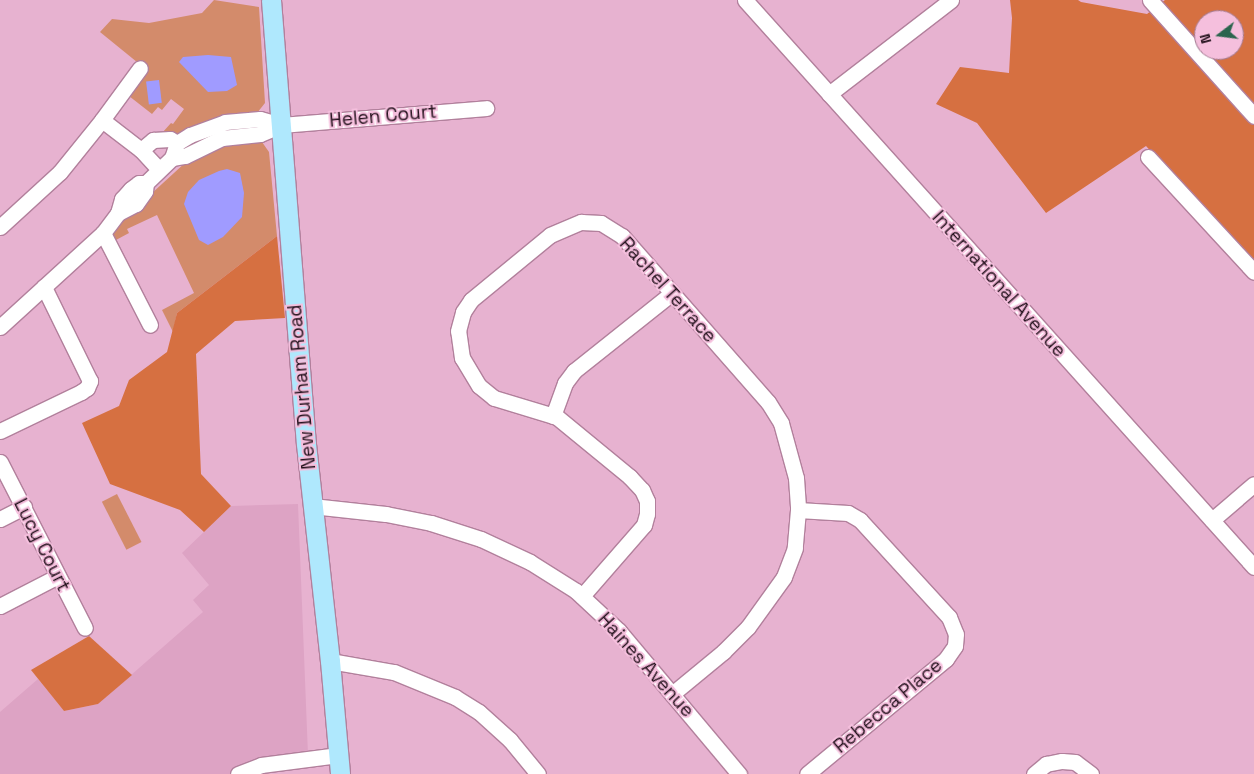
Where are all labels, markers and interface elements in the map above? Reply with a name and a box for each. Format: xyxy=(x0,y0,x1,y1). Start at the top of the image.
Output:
north arrow xyxy=(1194,10,1244,60)
text: N xyxy=(1196,32,1215,45)
street label: Helen Court xyxy=(328,100,438,132)
street label: International Avenue xyxy=(927,206,1071,362)
street label: Rachel Terrace xyxy=(615,232,721,348)
street label: New Durham Road xyxy=(283,304,321,470)
street label: Lucy Court xyxy=(9,495,75,595)
street label: Haines Avenue xyxy=(593,608,699,722)
street label: Rebecca Place xyxy=(829,654,947,758)

